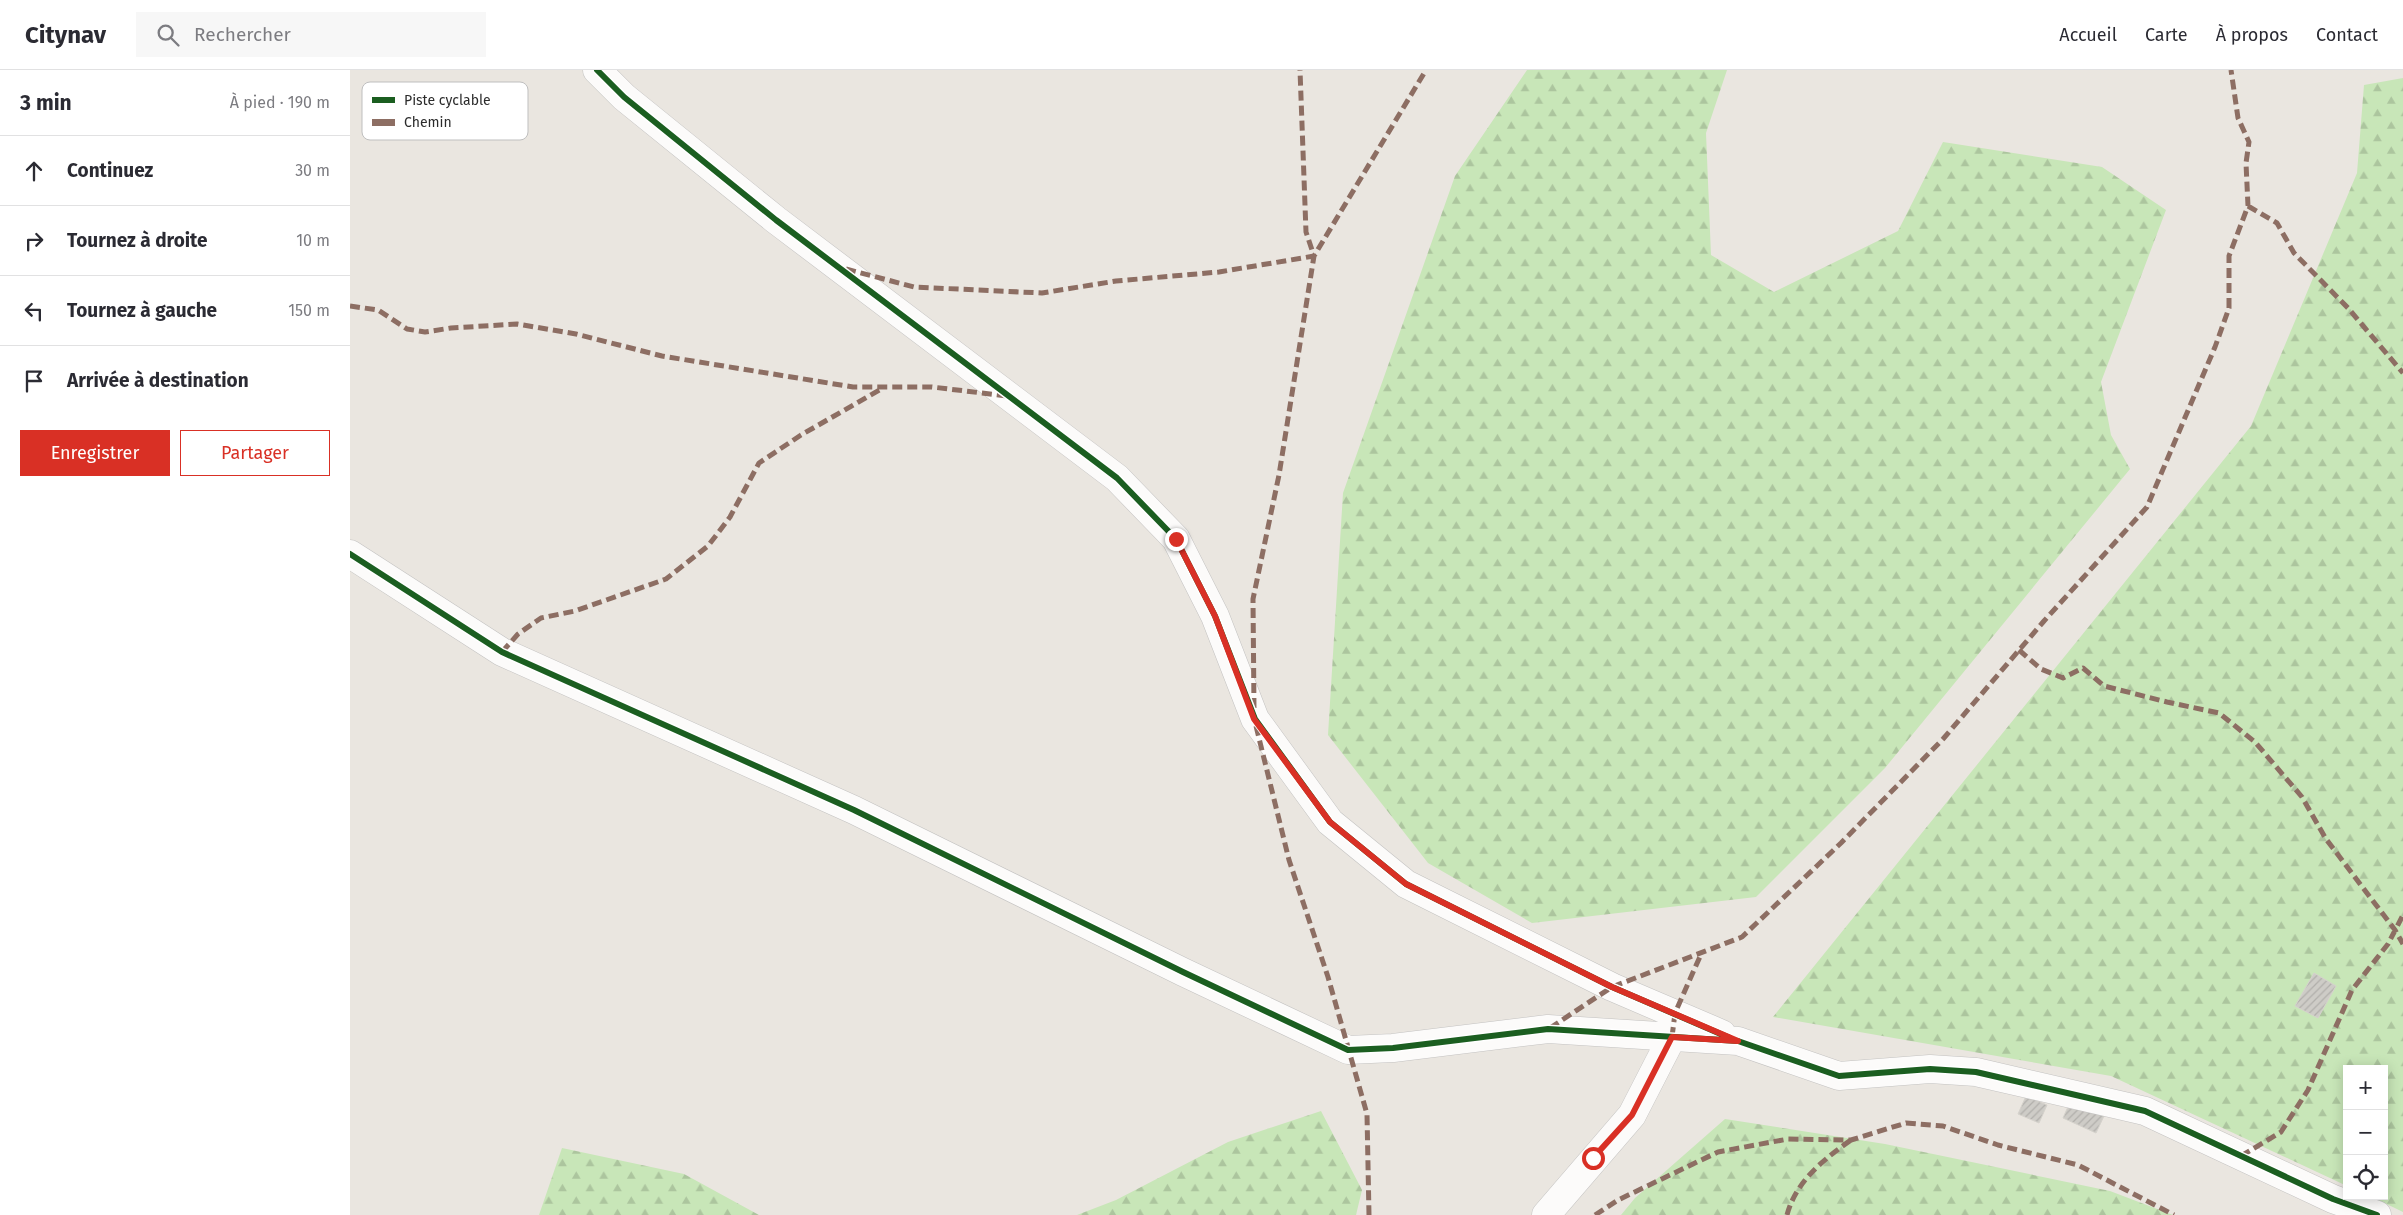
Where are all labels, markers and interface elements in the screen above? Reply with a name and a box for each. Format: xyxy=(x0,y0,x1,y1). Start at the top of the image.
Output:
search box xyxy=(136,12,486,57)
text: Citynav xyxy=(25,21,106,49)
icon: search xyxy=(154,21,182,49)
text: Rechercher xyxy=(194,23,291,46)
text: Accueil xyxy=(2059,24,2117,46)
text: Carte xyxy=(2145,24,2188,46)
text: À propos xyxy=(2216,24,2288,46)
text: Contact xyxy=(2316,24,2378,46)
legend xyxy=(362,82,528,140)
text: 3 min xyxy=(20,90,72,116)
text: Piste cyclable xyxy=(404,92,491,109)
text: À pied · 190 m xyxy=(230,93,330,112)
text: Chemin xyxy=(404,114,452,131)
icon: ahead xyxy=(20,157,48,185)
text: Continuez xyxy=(67,159,153,182)
text: 30 m xyxy=(295,161,330,180)
icon: right xyxy=(20,227,48,255)
text: Tournez à droite xyxy=(67,229,208,252)
text: 10 m xyxy=(296,231,330,250)
icon: left xyxy=(20,297,48,325)
text: Tournez à gauche xyxy=(67,299,217,322)
text: 150 m xyxy=(288,301,330,320)
icon: arrive xyxy=(20,367,48,395)
text: Arrivée à destination xyxy=(67,369,249,392)
button: Enregistrer xyxy=(20,430,170,476)
button: Partager xyxy=(180,430,330,476)
route end xyxy=(1165,528,1188,551)
map controls xyxy=(2343,1065,2388,1200)
button: + xyxy=(2343,1065,2388,1110)
button: − xyxy=(2343,1110,2388,1155)
route start xyxy=(1582,1147,1605,1170)
button: locate xyxy=(2343,1155,2388,1200)

